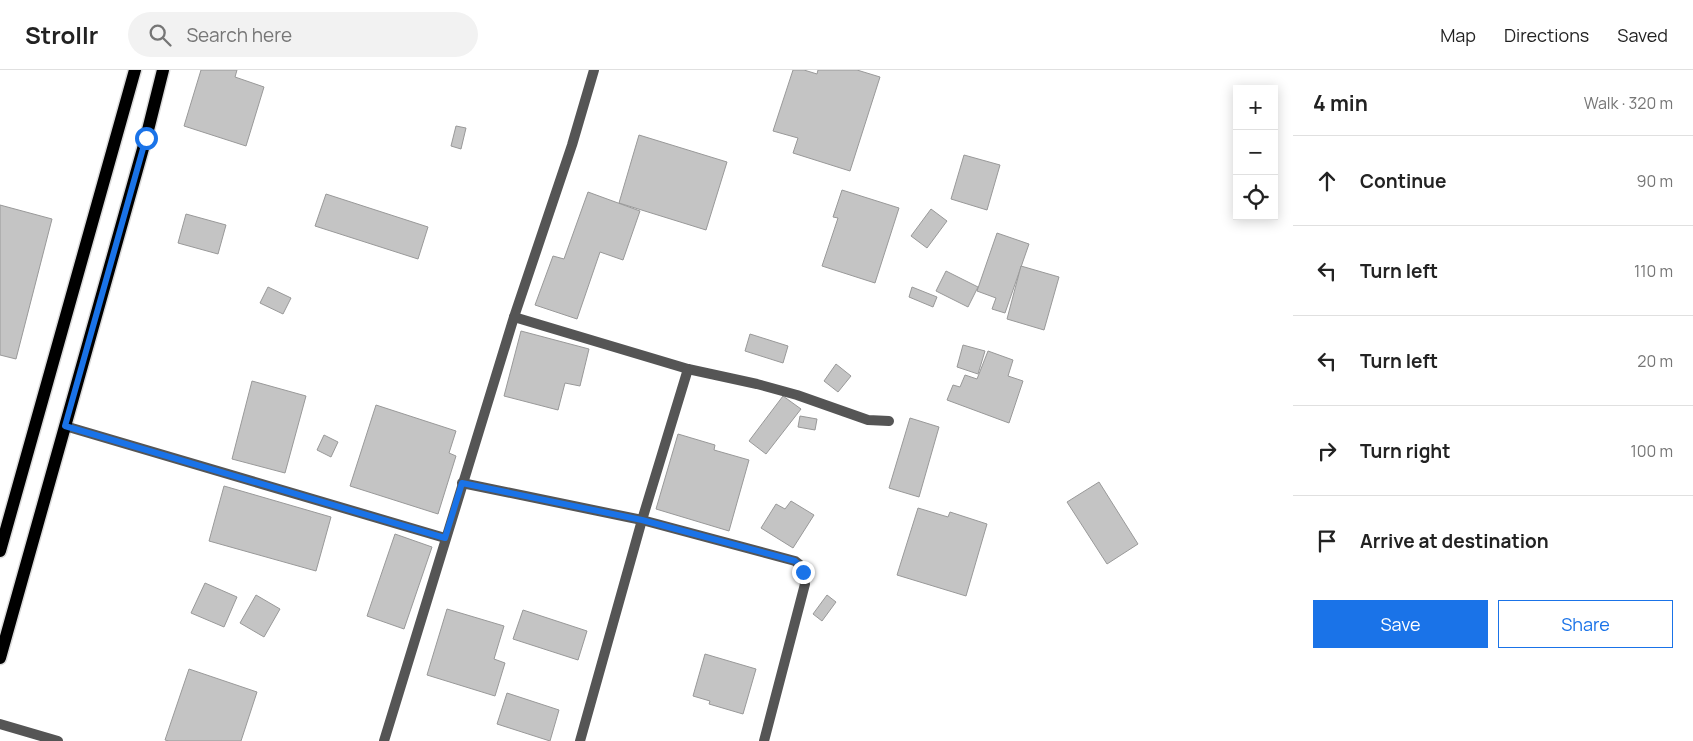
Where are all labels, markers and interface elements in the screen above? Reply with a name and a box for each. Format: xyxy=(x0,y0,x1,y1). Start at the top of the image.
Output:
search box xyxy=(128,12,478,57)
text: Strollr xyxy=(25,18,98,51)
icon: search xyxy=(146,21,174,49)
text: Search here xyxy=(186,22,292,48)
text: Map xyxy=(1440,23,1476,47)
text: Directions xyxy=(1504,23,1589,47)
text: Saved xyxy=(1617,23,1668,47)
map controls xyxy=(1233,85,1278,220)
button: + xyxy=(1233,85,1278,130)
text: 4 min xyxy=(1313,89,1368,117)
text: Walk · 320 m xyxy=(1584,92,1673,114)
route start xyxy=(135,127,158,150)
button: − xyxy=(1233,130,1278,175)
icon: ahead xyxy=(1313,167,1341,195)
text: Continue xyxy=(1360,168,1446,194)
text: 90 m xyxy=(1637,170,1673,192)
button: locate xyxy=(1233,175,1278,220)
icon: left xyxy=(1313,257,1341,285)
text: Turn left xyxy=(1360,258,1438,284)
text: 110 m xyxy=(1634,260,1673,282)
icon: left xyxy=(1313,347,1341,375)
text: Turn left xyxy=(1360,348,1438,374)
text: 20 m xyxy=(1637,350,1673,372)
icon: right xyxy=(1313,437,1341,465)
text: Turn right xyxy=(1360,438,1450,464)
text: 100 m xyxy=(1630,440,1673,462)
icon: arrive xyxy=(1313,527,1341,555)
text: Arrive at destination xyxy=(1360,528,1549,554)
route end xyxy=(792,561,815,584)
button: Save xyxy=(1313,600,1488,648)
button: Share xyxy=(1498,600,1673,648)

